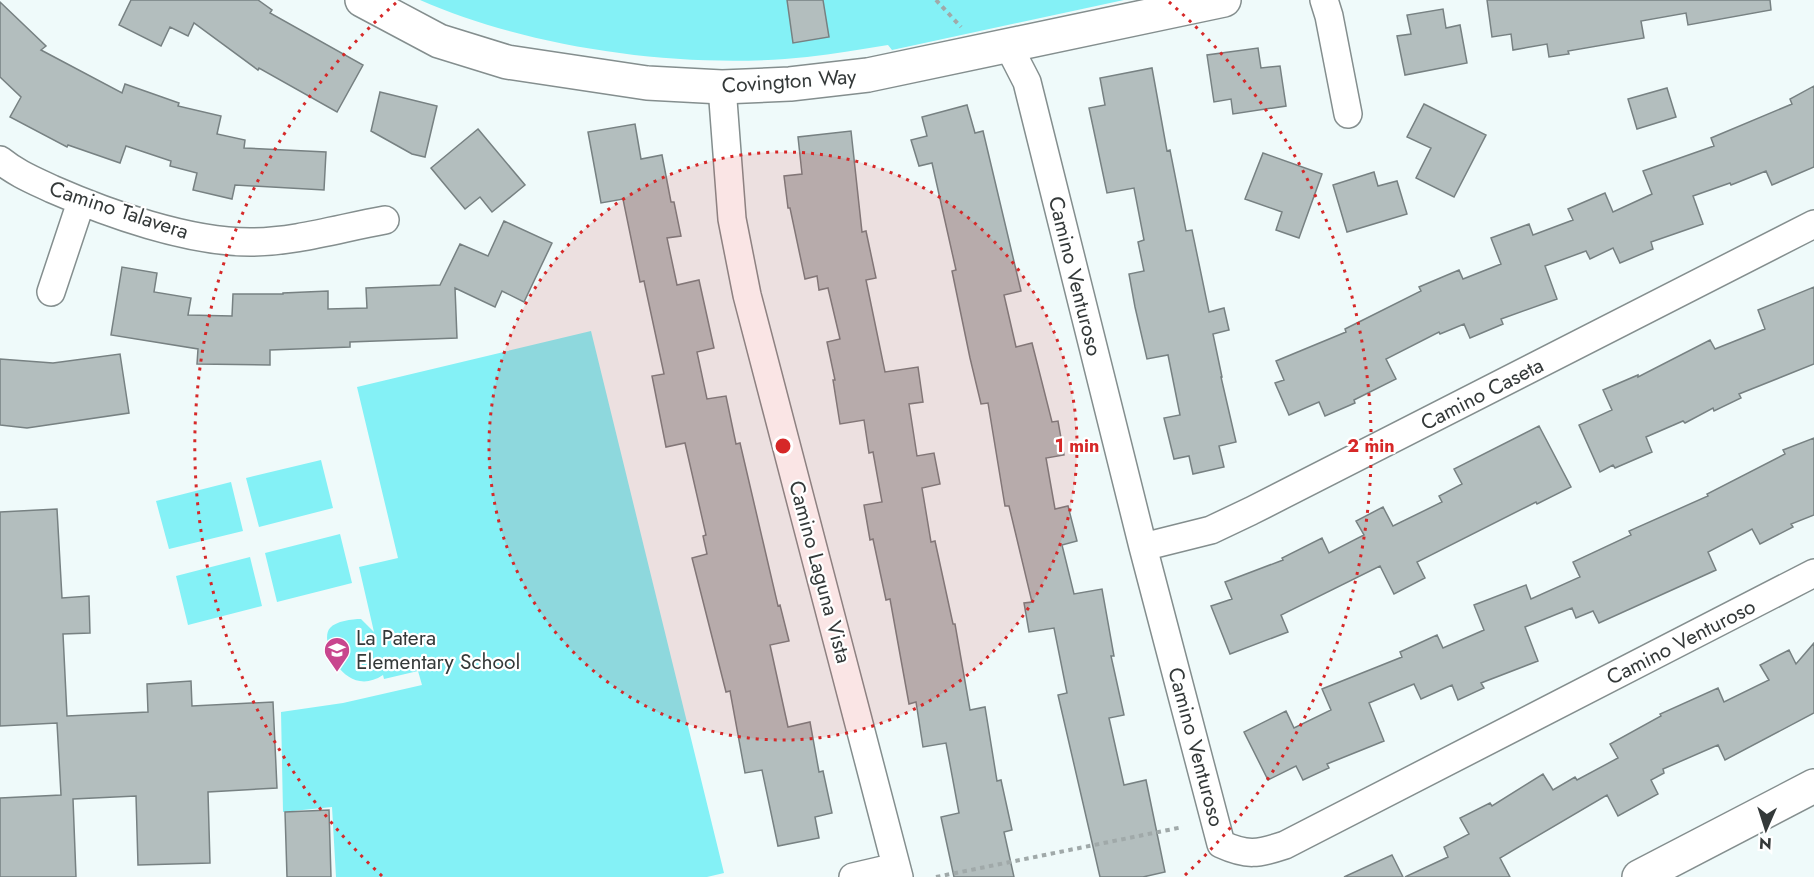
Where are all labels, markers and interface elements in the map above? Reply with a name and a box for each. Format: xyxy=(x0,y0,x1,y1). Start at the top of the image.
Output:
street label: Covington Way xyxy=(721,61,858,101)
street label: Camino Talavera xyxy=(46,173,192,247)
street label: Camino Venturoso xyxy=(1041,193,1109,359)
street label: Camino Caseta xyxy=(1415,350,1549,438)
text: 1 min xyxy=(1055,433,1099,459)
text: 2 min xyxy=(1347,433,1395,459)
centre of rings xyxy=(773,436,793,456)
street label: Camino Laguna Vista xyxy=(781,477,859,667)
street label: Camino Venturoso xyxy=(1601,592,1761,692)
place label: La Patera Elementary School xyxy=(356,623,520,677)
school or university icon: La Patera Elementary School xyxy=(322,635,352,673)
street label: Camino Venturoso xyxy=(1160,664,1232,830)
north arrow xyxy=(1736,799,1796,859)
text: N xyxy=(1758,832,1772,855)

